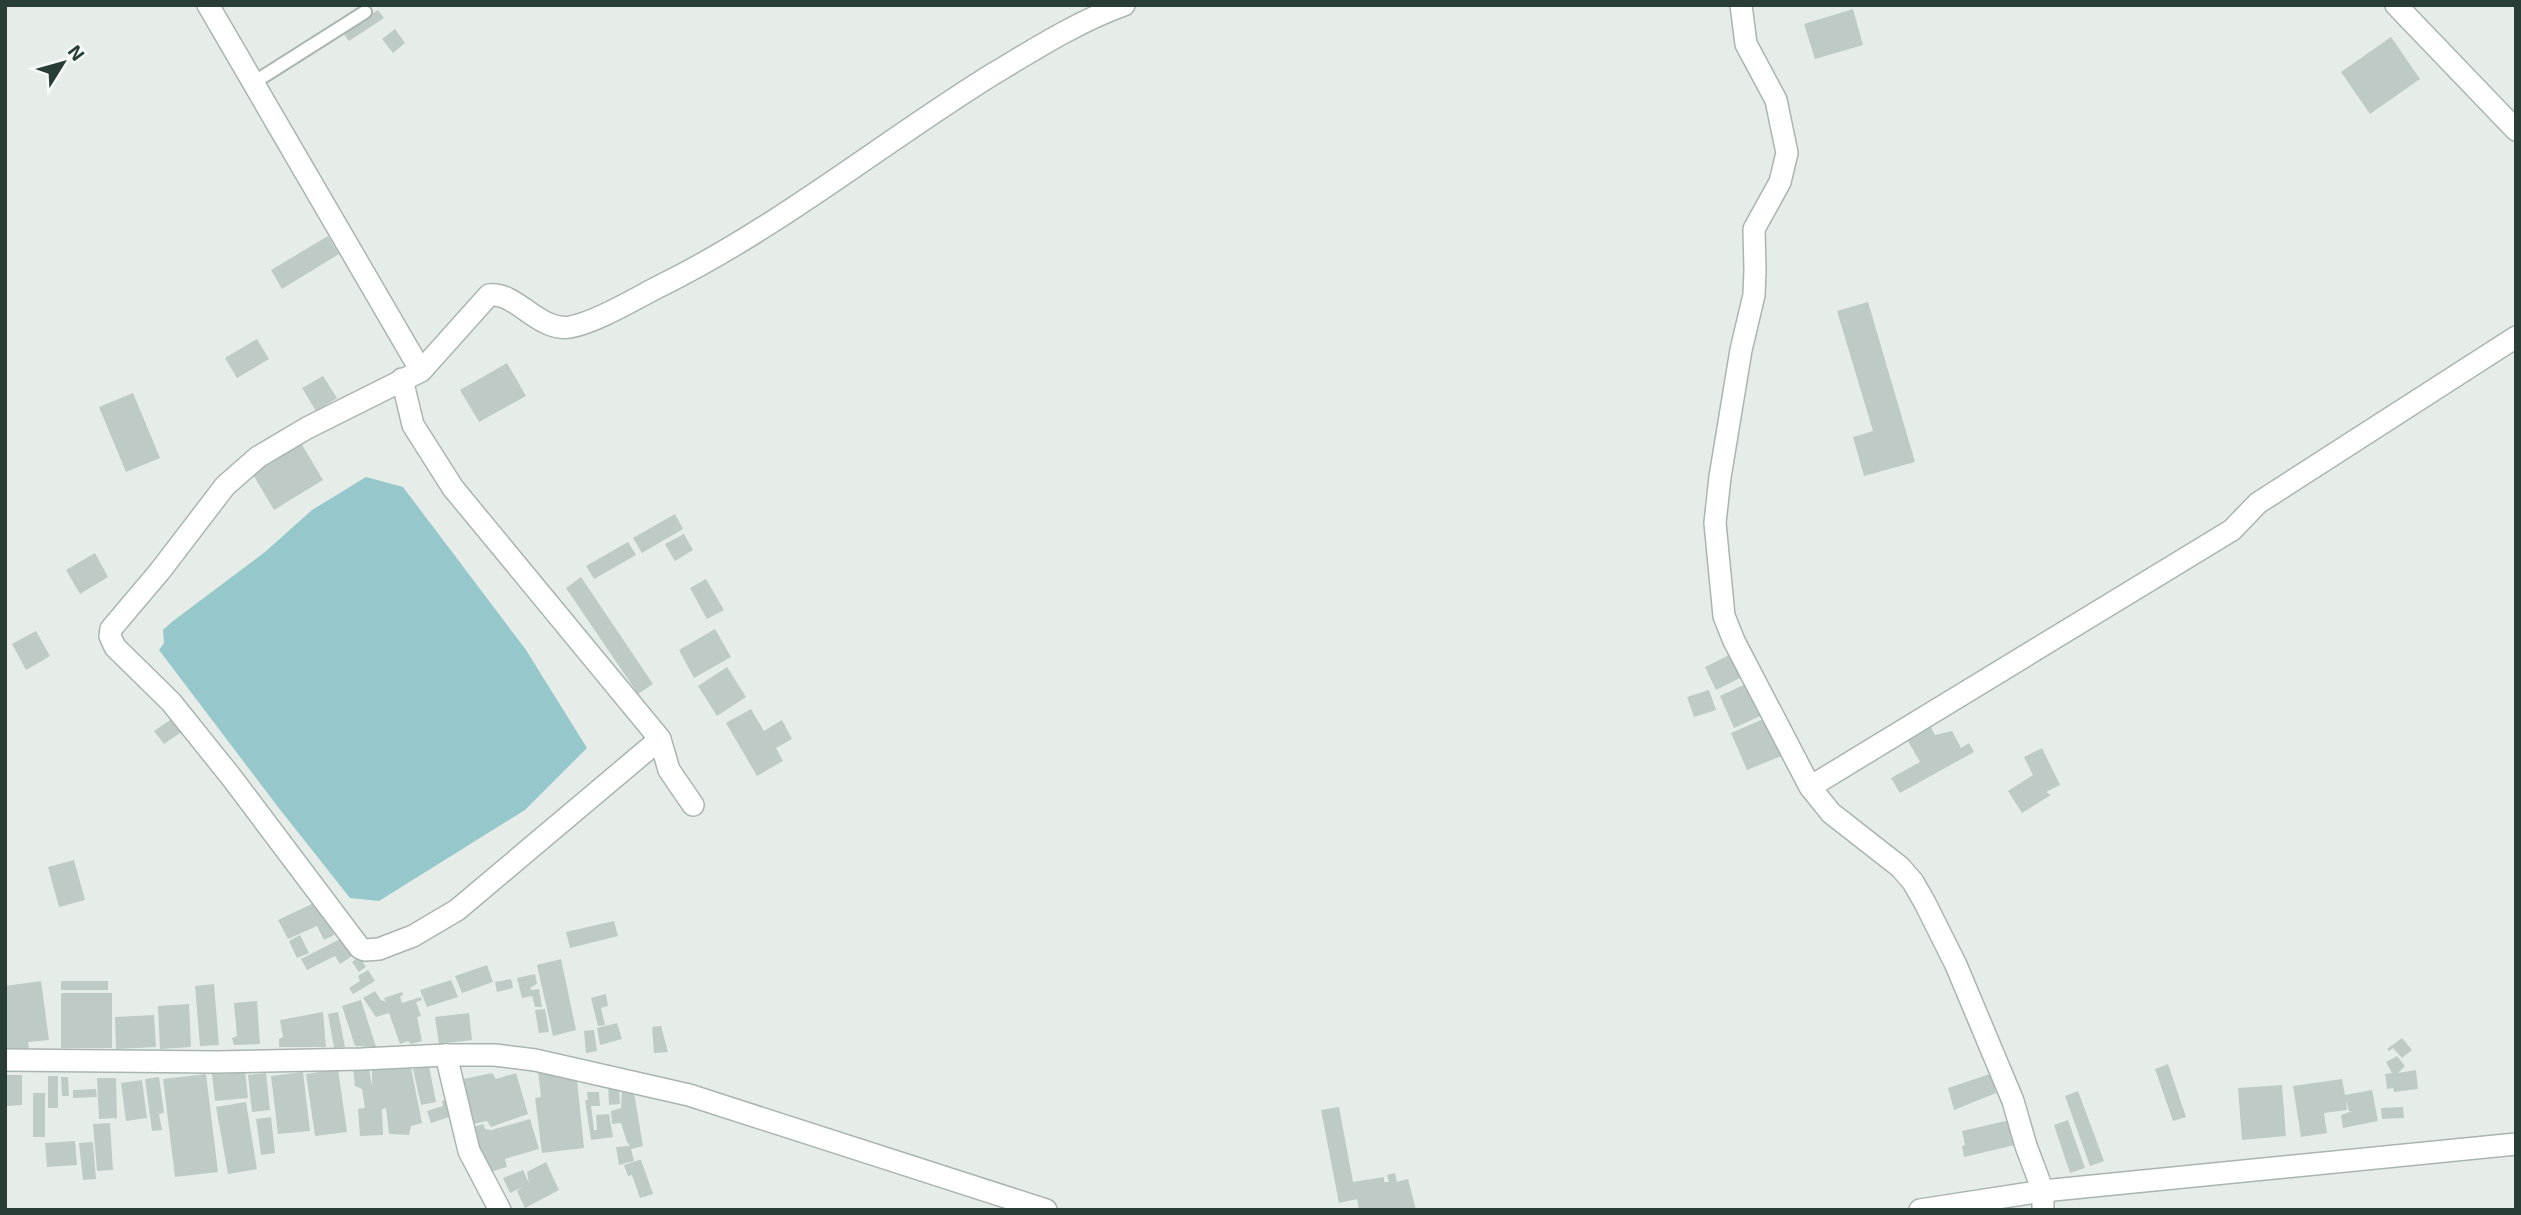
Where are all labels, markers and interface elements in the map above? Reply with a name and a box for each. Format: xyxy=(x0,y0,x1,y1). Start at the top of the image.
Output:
north arrow xyxy=(28,28,98,98)
text: N xyxy=(64,40,90,65)

